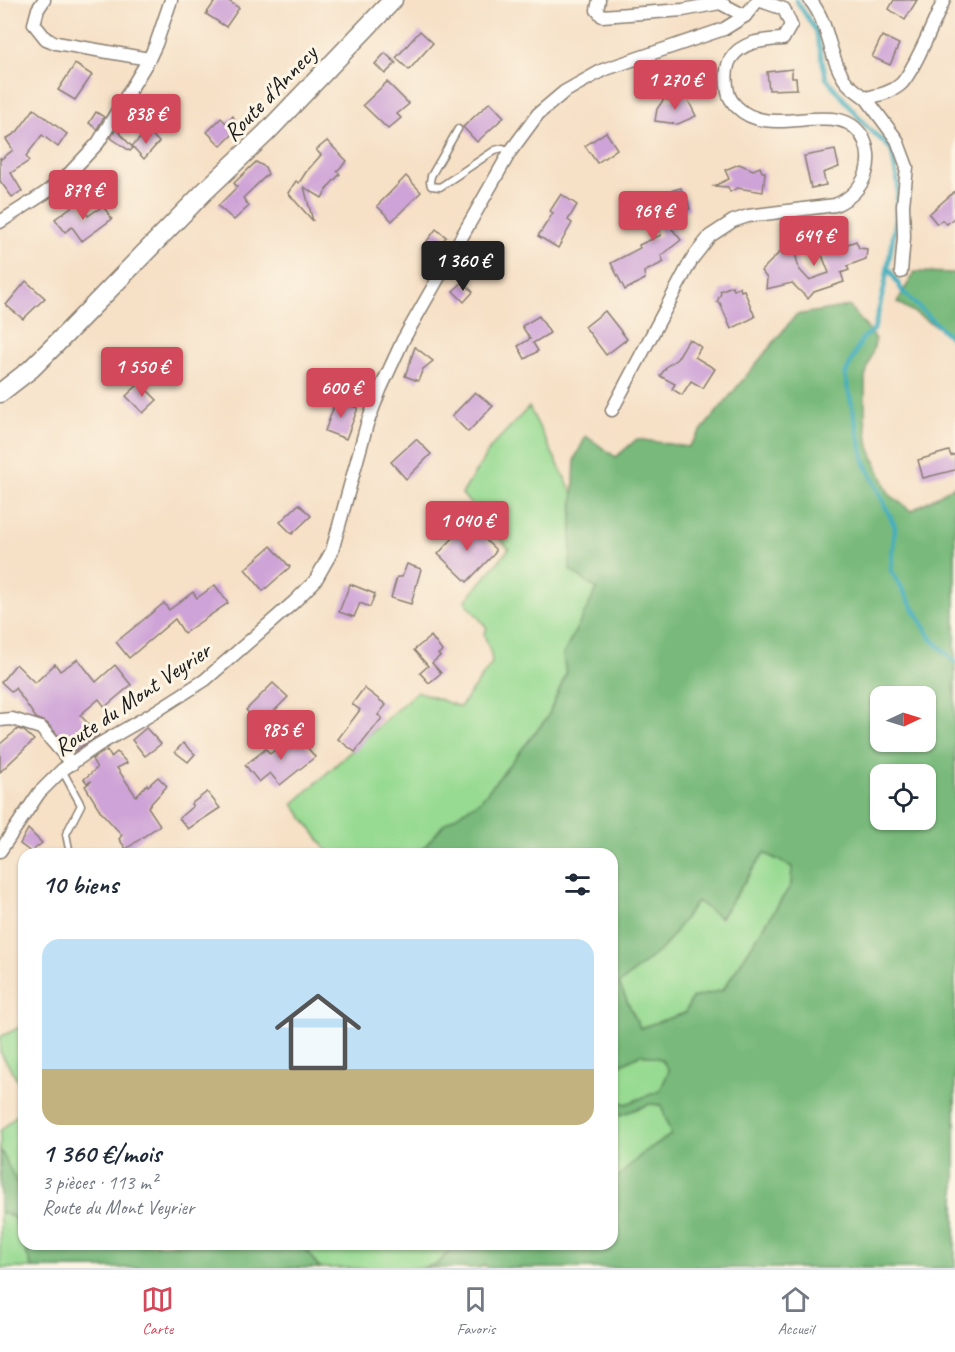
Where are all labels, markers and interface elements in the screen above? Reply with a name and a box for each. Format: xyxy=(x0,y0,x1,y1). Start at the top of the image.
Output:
street label: Route d'Annecy xyxy=(217,37,324,147)
pin: 1 270 € xyxy=(620,60,730,111)
text: 1 270 € xyxy=(648,67,702,92)
pin: 838 € xyxy=(104,94,188,145)
text: 838 € xyxy=(126,101,166,126)
pin: 879 € xyxy=(41,170,125,221)
text: 879 € xyxy=(63,177,103,202)
pin: 969 € xyxy=(611,191,695,242)
text: 969 € xyxy=(633,198,673,223)
pin: 649 € xyxy=(772,216,856,267)
text: 649 € xyxy=(793,223,835,248)
pin: 1 360 € xyxy=(408,241,518,292)
text: 1 360 € xyxy=(435,248,491,273)
pin: 1 550 € xyxy=(87,347,197,398)
text: 1 550 € xyxy=(115,354,169,379)
pin: 600 € xyxy=(299,368,383,419)
text: 600 € xyxy=(320,375,362,400)
pin: 1 040 € xyxy=(412,501,522,552)
text: 1 040 € xyxy=(440,508,494,533)
street label: Route du Mont Veyrier xyxy=(48,634,218,762)
north arrow xyxy=(870,686,936,752)
map controls xyxy=(870,686,936,830)
pin: 985 € xyxy=(239,710,323,761)
text: 985 € xyxy=(261,717,301,742)
button: locate xyxy=(870,764,936,830)
text: 10 biens xyxy=(42,868,118,901)
icon: filters xyxy=(561,868,594,901)
icon: home xyxy=(264,978,372,1086)
text: 1 360 €/mois xyxy=(42,1137,161,1170)
text: 3 pièces · 113 m² xyxy=(42,1170,157,1195)
text: Route du Mont Veyrier xyxy=(42,1195,194,1220)
tab: Carte xyxy=(141,1283,174,1339)
tab: Favoris xyxy=(457,1283,495,1339)
tab: Accueil xyxy=(778,1283,814,1339)

